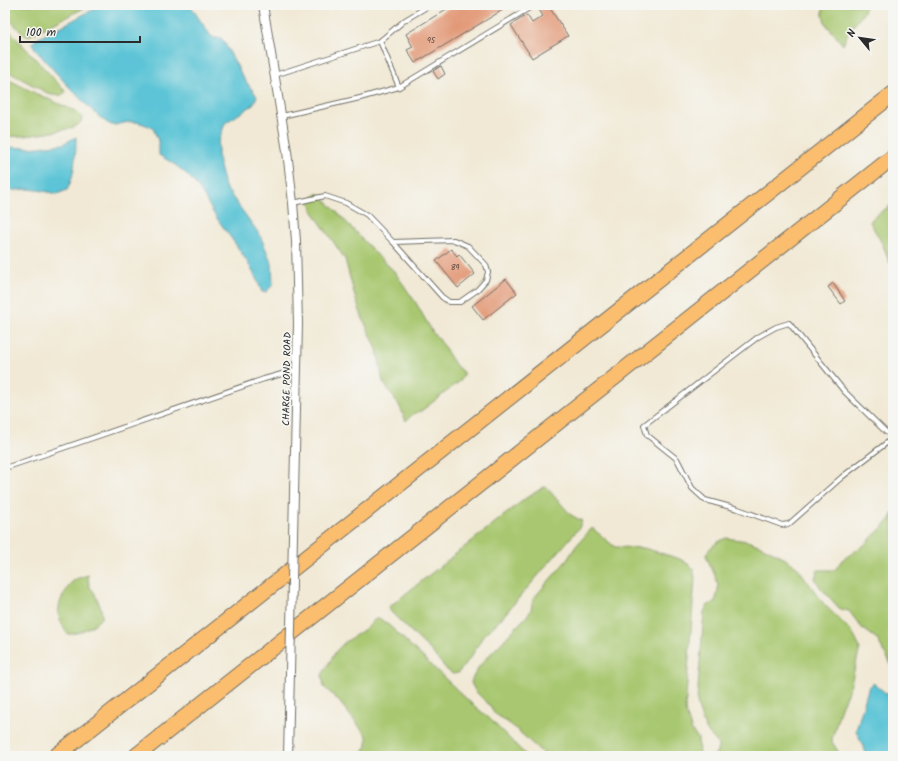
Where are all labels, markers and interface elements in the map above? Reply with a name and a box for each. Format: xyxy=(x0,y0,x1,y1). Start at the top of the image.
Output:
scale bar xyxy=(20,18,140,44)
north arrow xyxy=(840,18,880,58)
text: 100 m xyxy=(26,23,57,42)
text: N xyxy=(843,26,862,41)
house number: 95 xyxy=(427,34,436,47)
house number: 89 xyxy=(451,261,459,274)
street label: CHARGE POND ROAD xyxy=(278,331,296,426)

